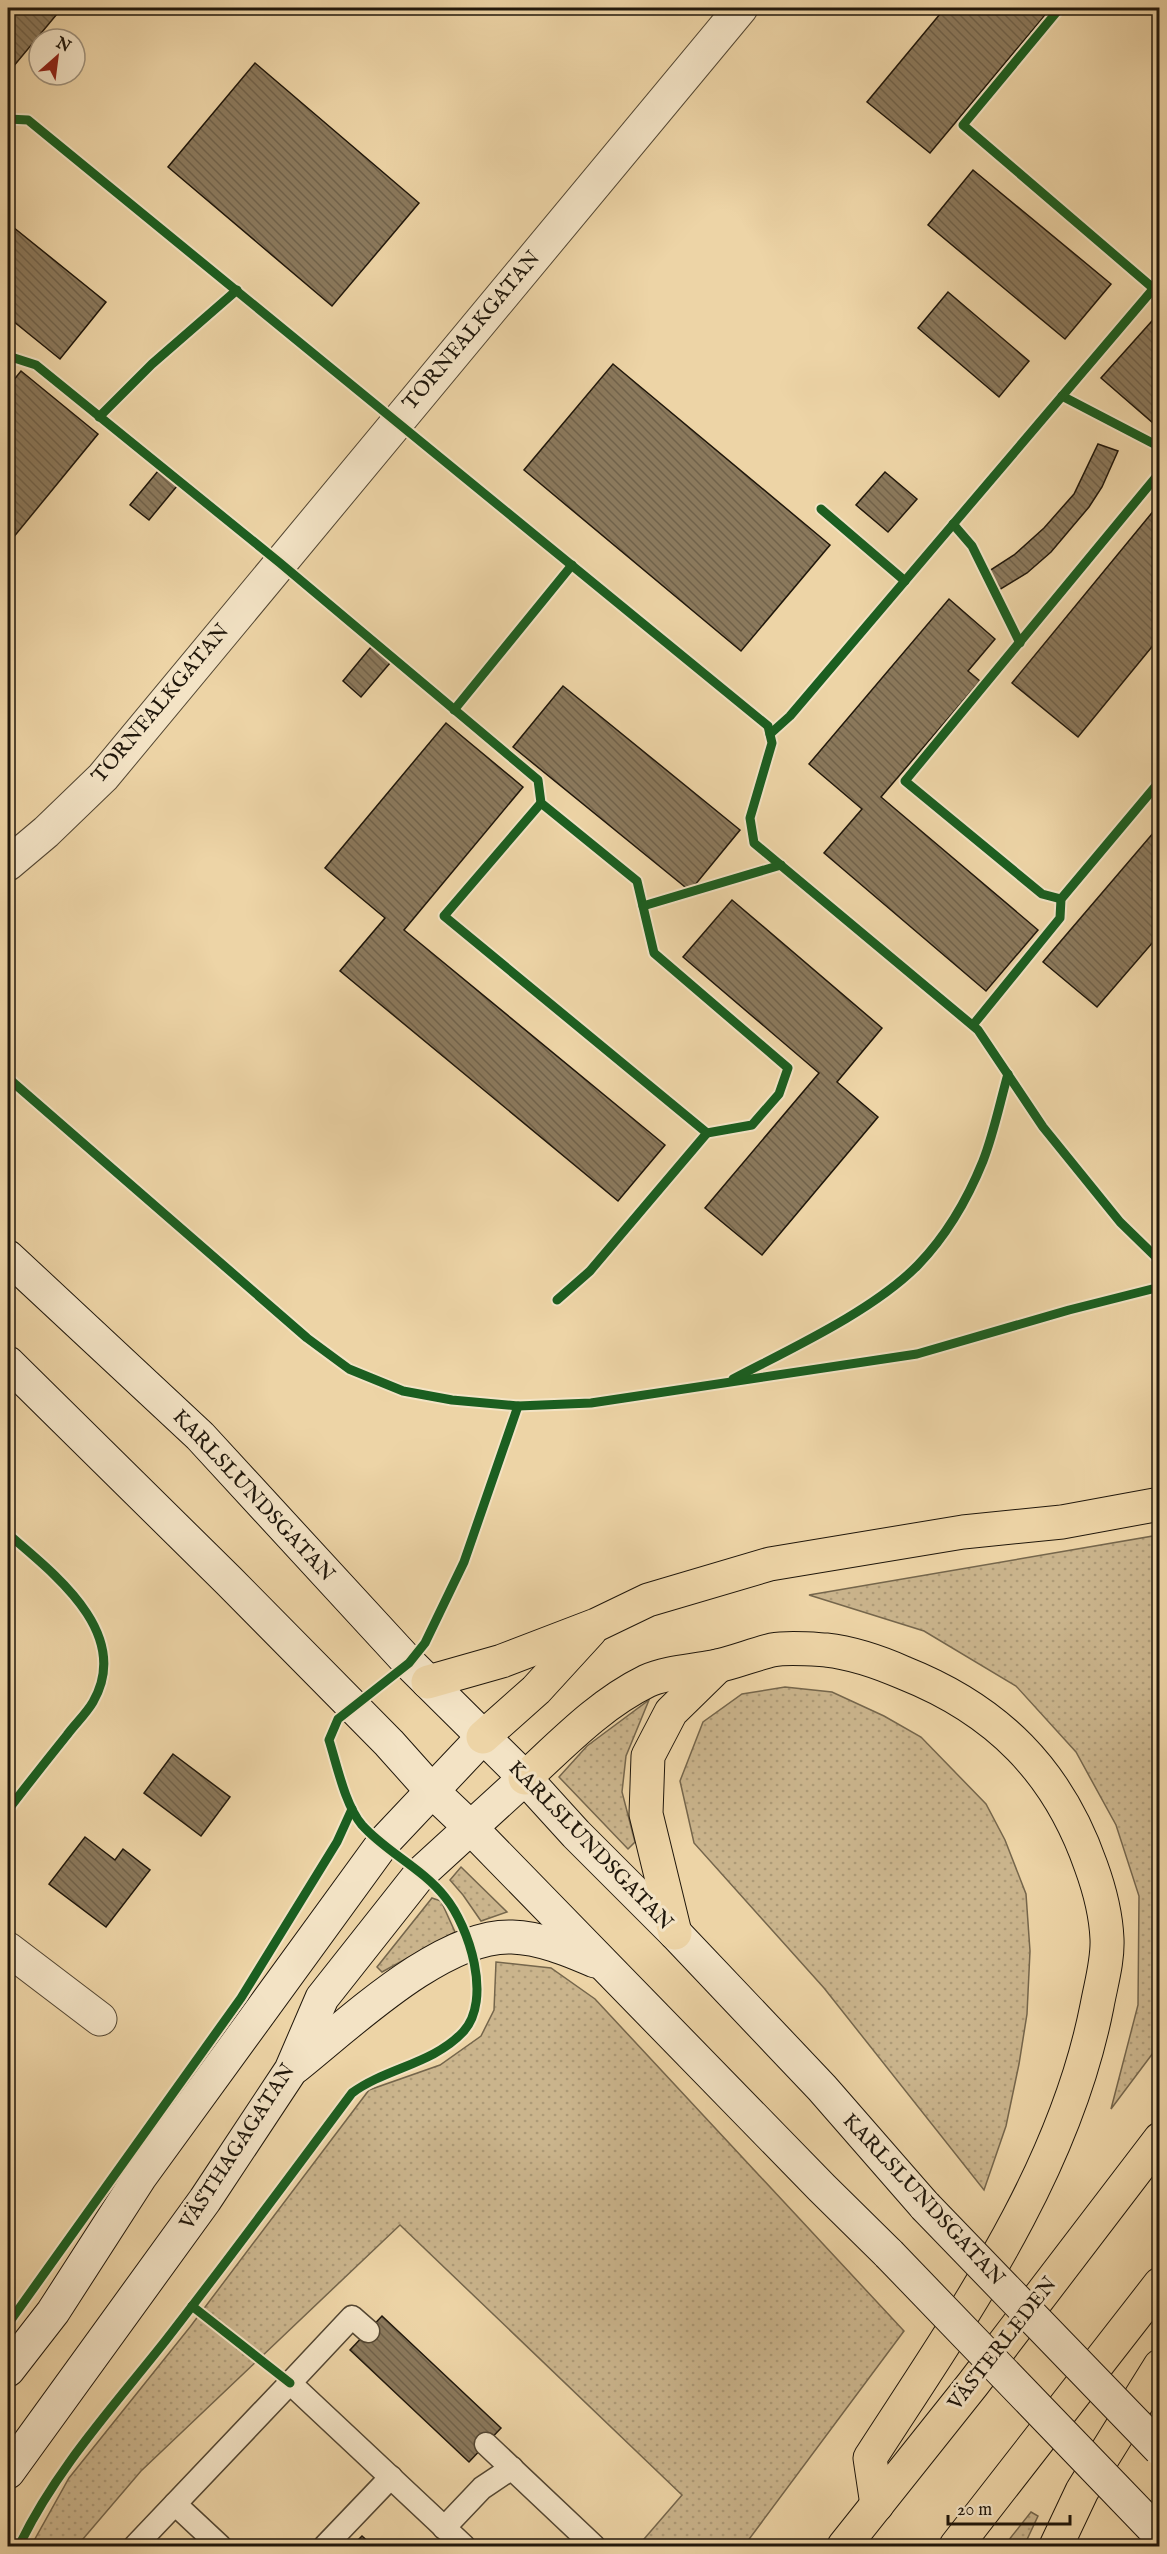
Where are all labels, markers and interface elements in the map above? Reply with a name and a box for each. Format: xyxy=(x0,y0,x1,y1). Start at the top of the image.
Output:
north arrow xyxy=(27,27,87,87)
text: N xyxy=(51,33,74,58)
street label: TORNFALKGATAN xyxy=(397,246,547,416)
street label: TORNFALKGATAN xyxy=(86,619,236,789)
street label: KARLSLUNDSGATAN xyxy=(166,1404,340,1588)
street label: KARLSLUNDSGATAN xyxy=(502,1755,678,1937)
street label: VÄSTHAGAGATAN xyxy=(173,2058,302,2236)
street label: KARLSLUNDSGATAN xyxy=(836,2108,1010,2292)
street label: VÄSTERLEDEN xyxy=(941,2271,1064,2417)
scale bar xyxy=(948,2488,1070,2526)
text: 20 m xyxy=(957,2499,992,2522)

